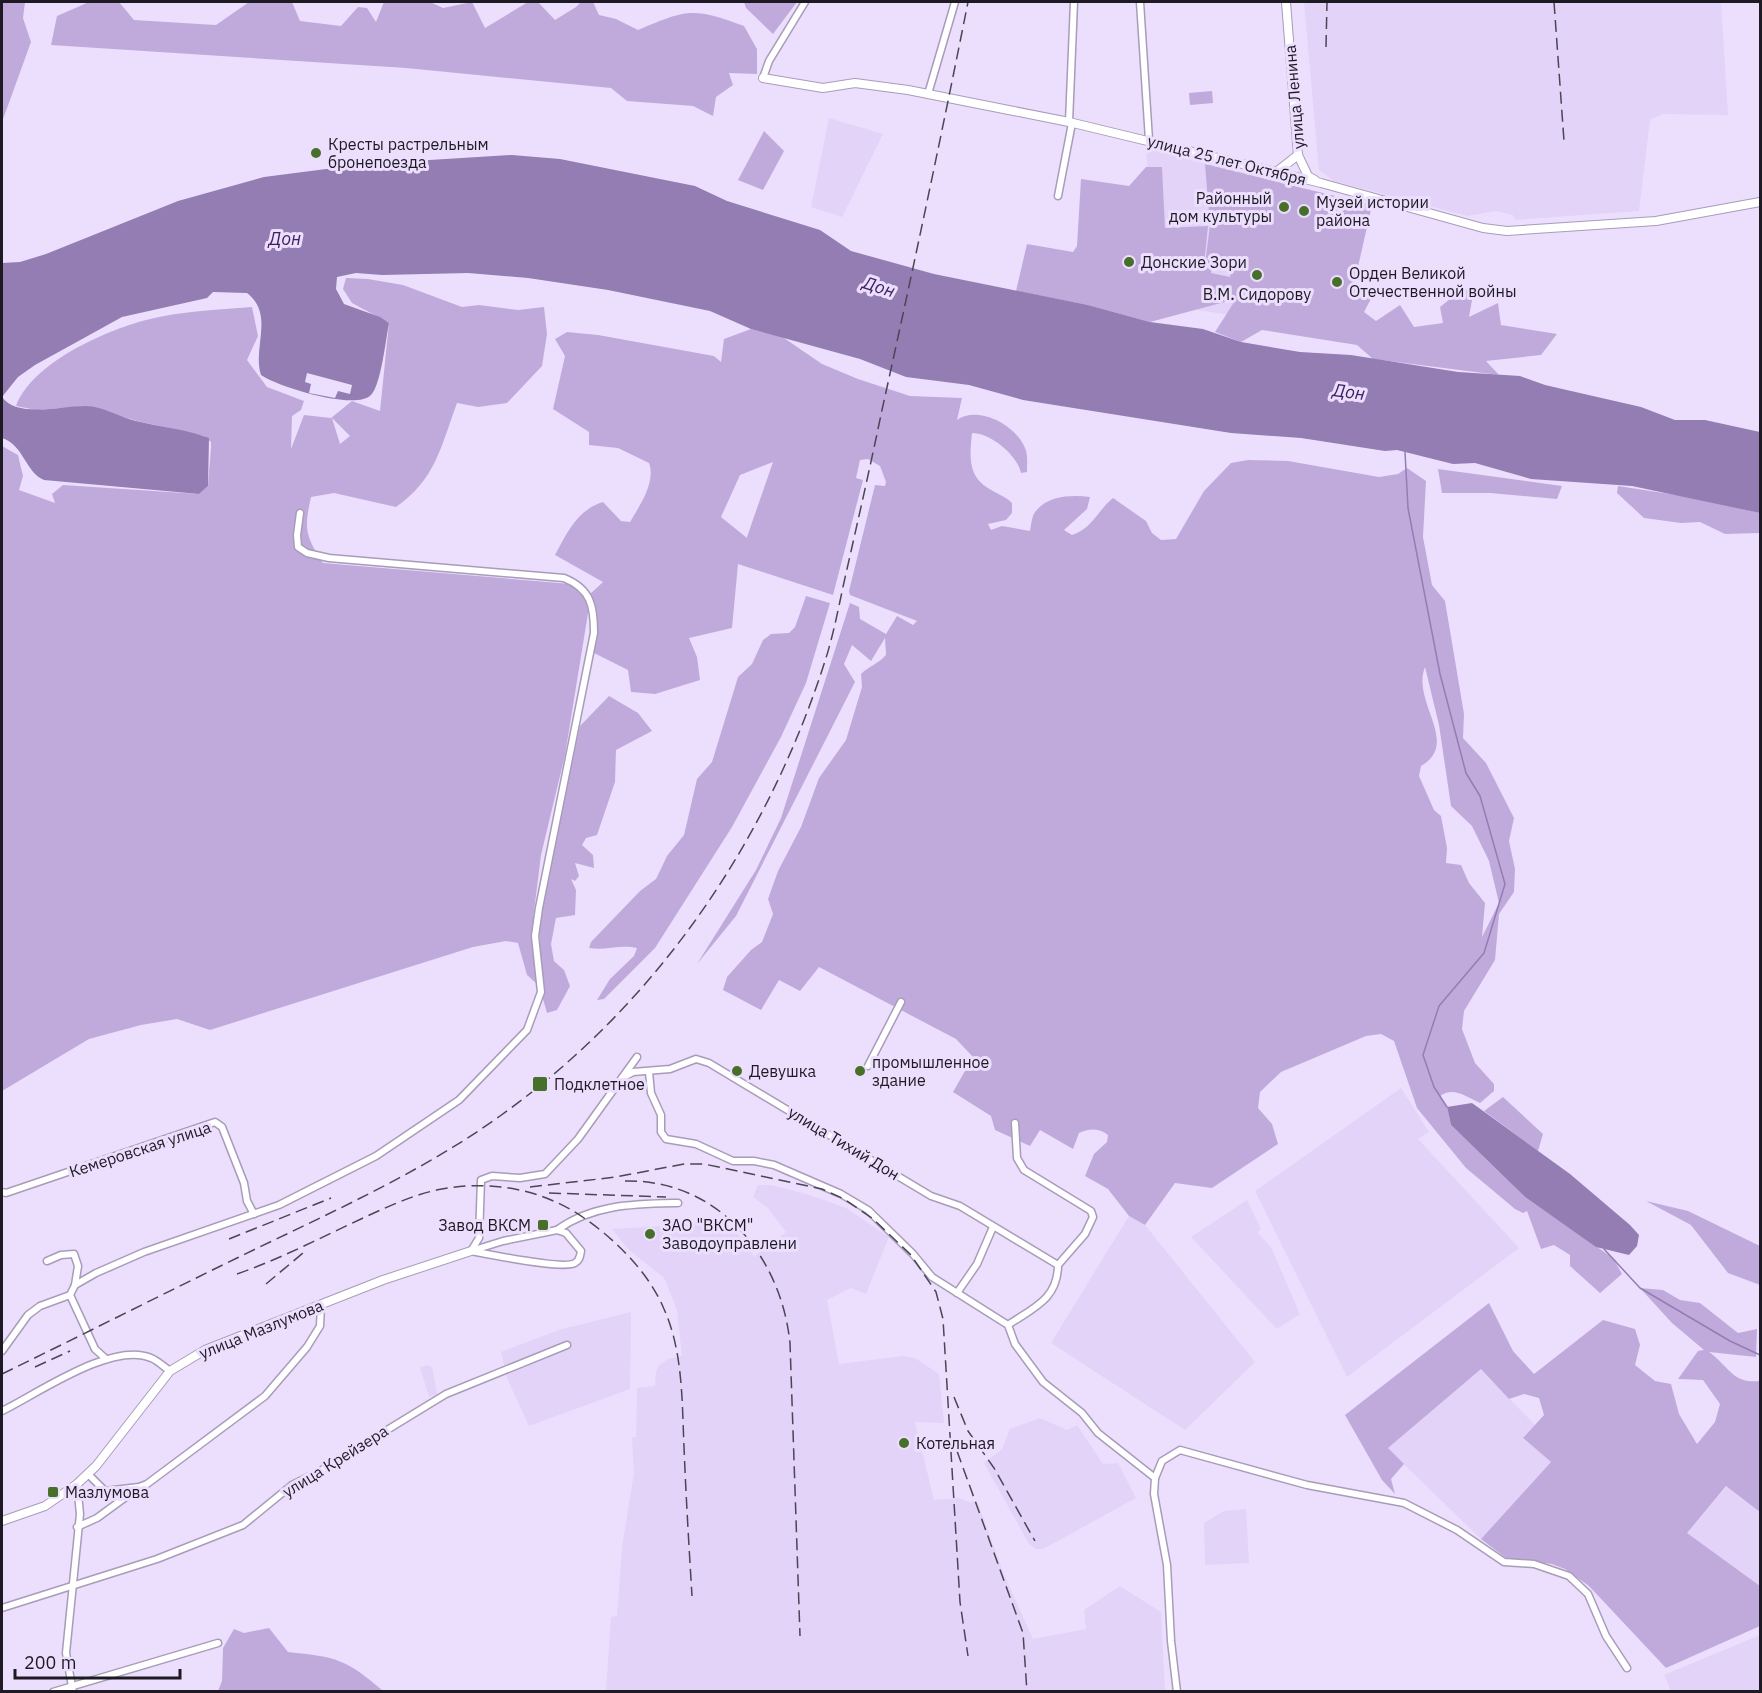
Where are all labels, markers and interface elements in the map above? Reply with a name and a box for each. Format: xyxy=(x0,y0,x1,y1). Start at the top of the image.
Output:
street label: улица Ленина xyxy=(1279,44,1309,150)
street label: улица 25 лет Октября xyxy=(1146,131,1308,189)
place label: Кресты растрельным бронепоезда xyxy=(328,134,489,172)
marker: Кресты растрельным бронепоезда xyxy=(309,146,323,160)
place label: Районный дом культуры xyxy=(1169,188,1272,226)
place label: Музей истории района xyxy=(1316,192,1429,230)
marker: Районный дом культуры xyxy=(1277,200,1291,214)
marker: Музей истории района xyxy=(1297,204,1311,218)
water label: Дон xyxy=(267,227,301,250)
place label: Донские Зори xyxy=(1141,252,1247,272)
marker: Донские Зори xyxy=(1122,255,1136,269)
place label: Орден Великой Отечественной войны xyxy=(1349,263,1516,301)
marker: В.М. Сидорову xyxy=(1250,268,1264,282)
water label: Дон xyxy=(858,270,898,302)
marker: Орден Великой Отечественной войны xyxy=(1330,275,1344,289)
place label: В.М. Сидорову xyxy=(1203,284,1311,304)
water label: Дон xyxy=(1330,378,1366,405)
place label: промышленное здание xyxy=(872,1052,989,1090)
place label: Девушка xyxy=(749,1061,817,1081)
marker: Девушка xyxy=(730,1064,744,1078)
marker: промышленное здание xyxy=(853,1064,867,1078)
place label: Подклетное xyxy=(554,1074,645,1094)
marker: Подклетное xyxy=(531,1075,549,1093)
street label: улица Тихий Дон xyxy=(785,1102,903,1184)
street label: Кемеровская улица xyxy=(67,1116,214,1181)
place label: Завод ВКСМ xyxy=(438,1215,531,1235)
place label: ЗАО "ВКСМ" Заводоуправлени xyxy=(662,1215,797,1253)
marker: Завод ВКСМ xyxy=(536,1218,550,1232)
marker: ЗАО "ВКСМ" Заводоуправлени xyxy=(643,1227,657,1241)
street label: улица Мазлумова xyxy=(196,1295,326,1363)
street label: улица Крейзера xyxy=(278,1420,392,1501)
place label: Котельная xyxy=(916,1433,995,1453)
marker: Котельная xyxy=(897,1436,911,1450)
place label: Мазлумова xyxy=(65,1482,149,1502)
marker: Мазлумова xyxy=(46,1485,60,1499)
scale bar xyxy=(15,1642,180,1680)
text: 200 m xyxy=(24,1651,76,1674)

